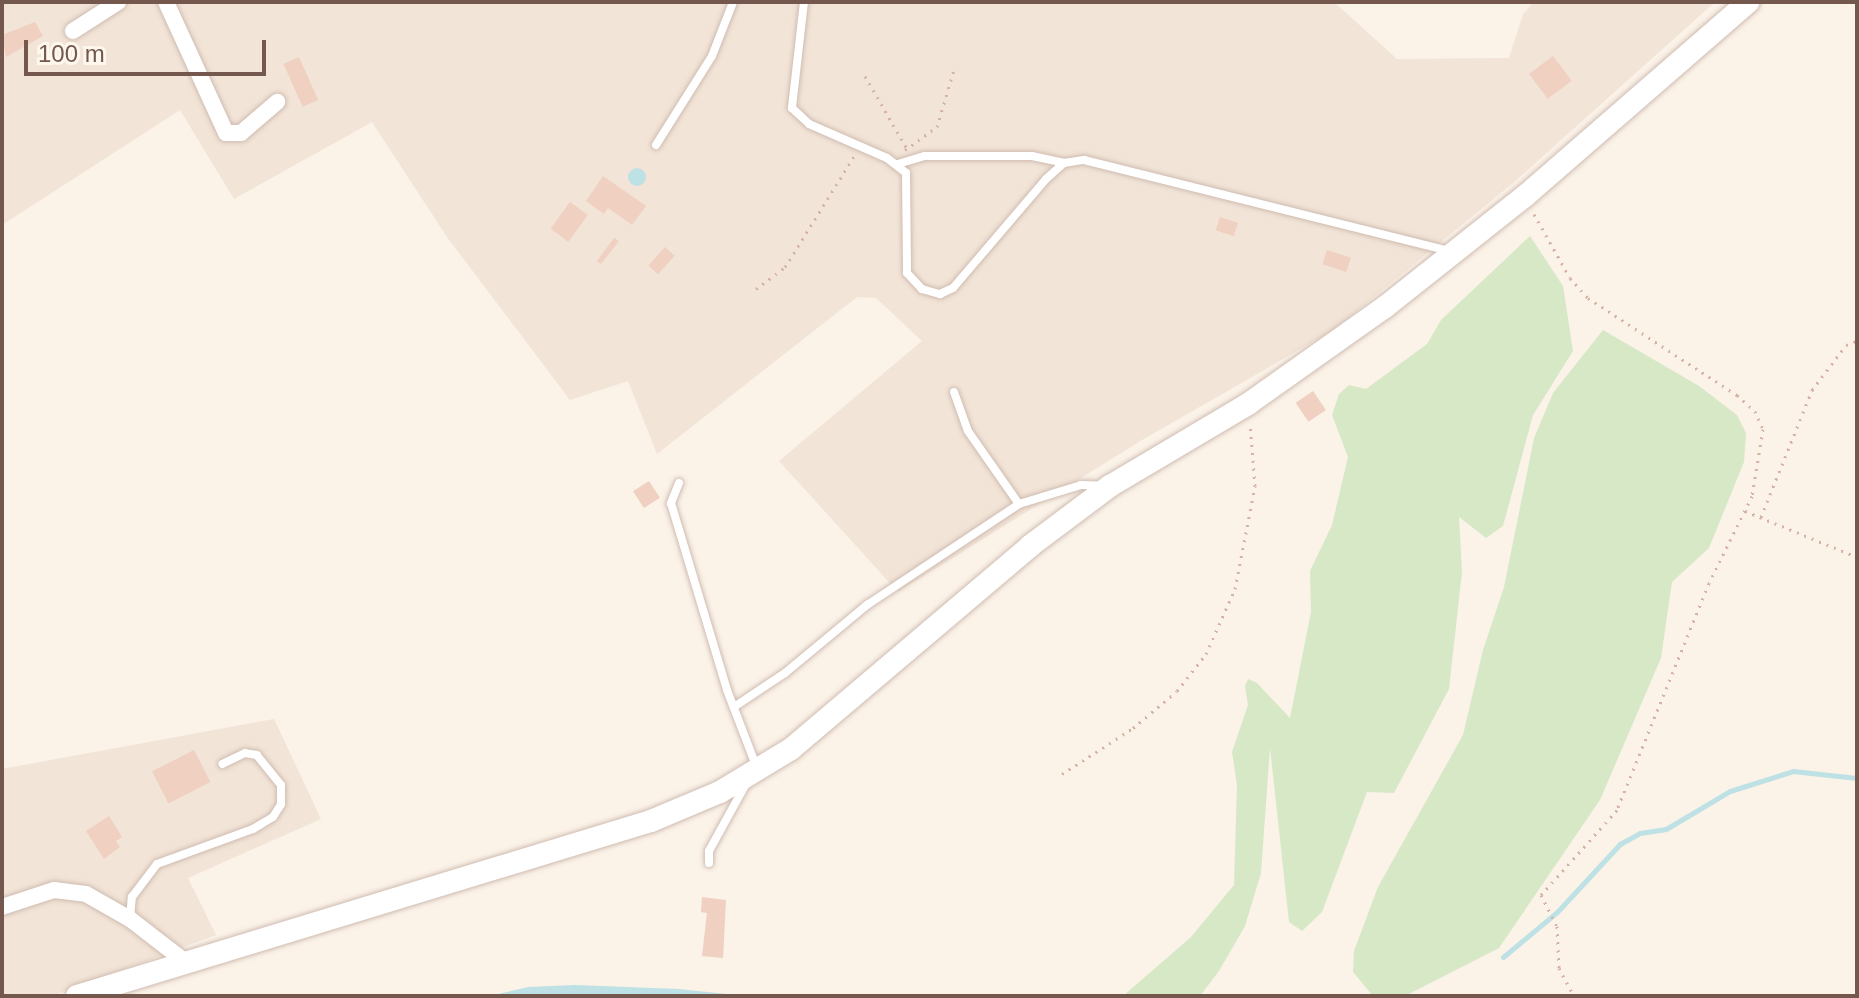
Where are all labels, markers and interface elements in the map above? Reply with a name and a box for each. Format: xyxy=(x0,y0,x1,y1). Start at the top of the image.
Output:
scale bar xyxy=(28,24,270,74)
text: 100 m xyxy=(38,40,105,67)

